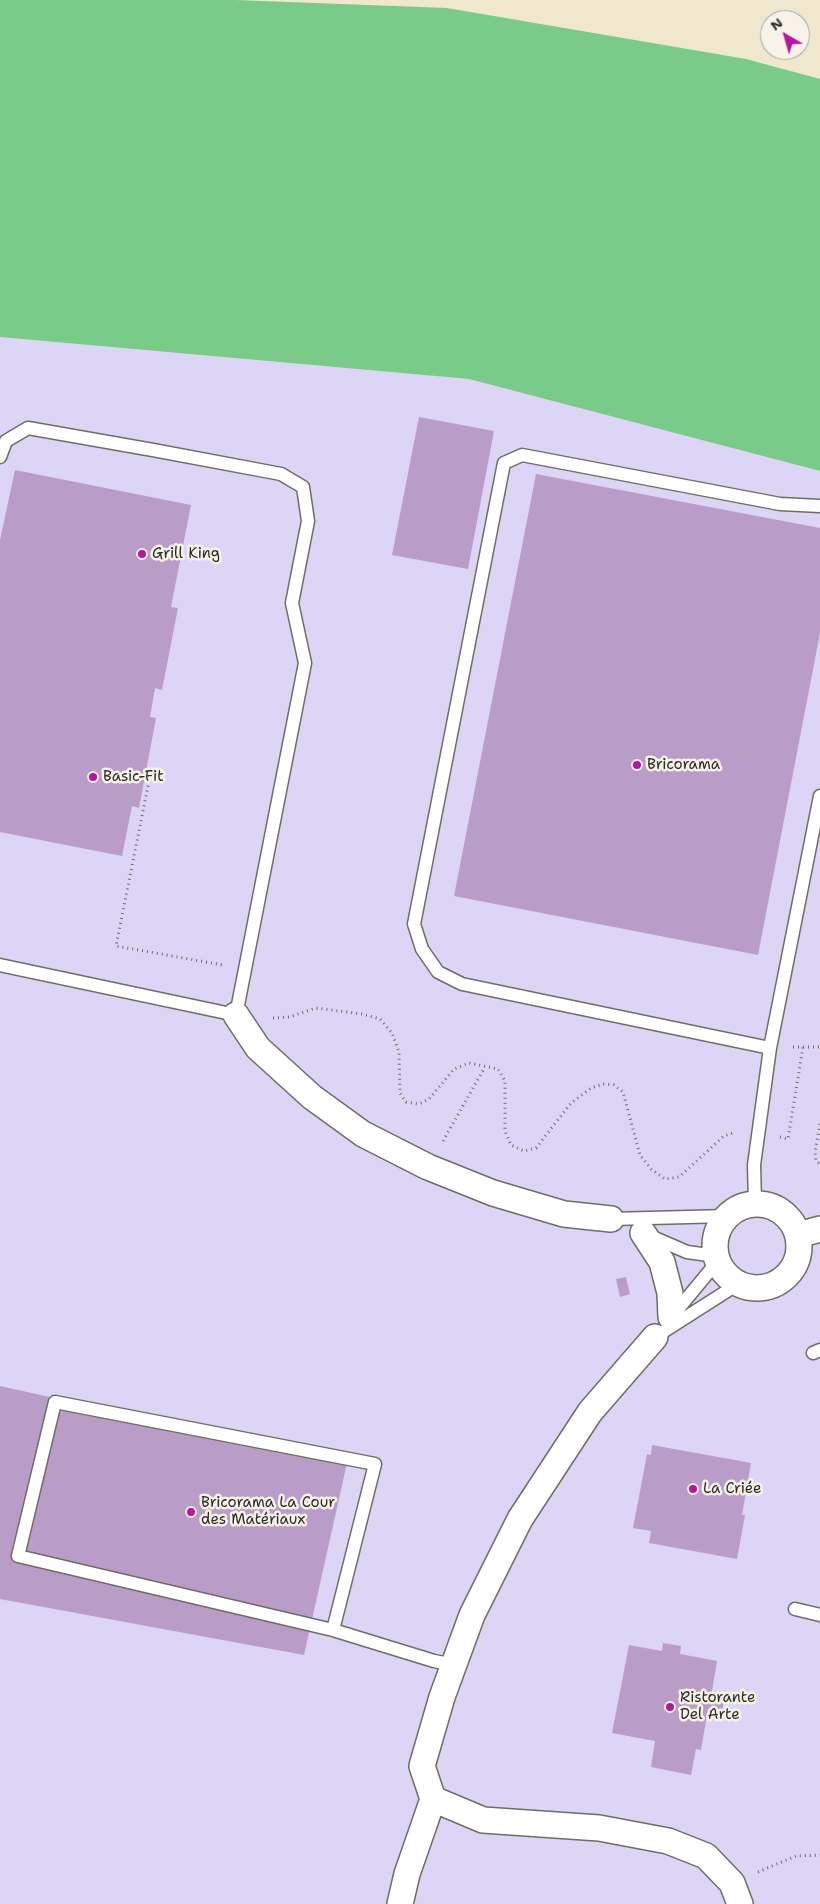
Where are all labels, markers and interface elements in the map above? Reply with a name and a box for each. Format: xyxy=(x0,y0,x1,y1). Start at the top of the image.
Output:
north arrow xyxy=(760,10,810,60)
text: N xyxy=(766,13,786,34)
place label: Grill King xyxy=(152,545,220,563)
marker: Grill King xyxy=(136,548,148,560)
place label: Bricorama xyxy=(647,756,720,774)
marker: Bricorama xyxy=(631,759,643,771)
place label: Basic-Fit xyxy=(103,768,164,786)
marker: Basic-Fit xyxy=(87,771,99,783)
place label: La Criée xyxy=(703,1480,762,1498)
marker: La Criée xyxy=(687,1483,699,1495)
place label: Bricorama La Cour des Matériaux xyxy=(201,1494,335,1529)
marker: Bricorama La Cour des Matériaux xyxy=(185,1506,197,1518)
place label: Ristorante Del Arte xyxy=(680,1689,755,1724)
marker: Ristorante Del Arte xyxy=(664,1701,676,1713)

